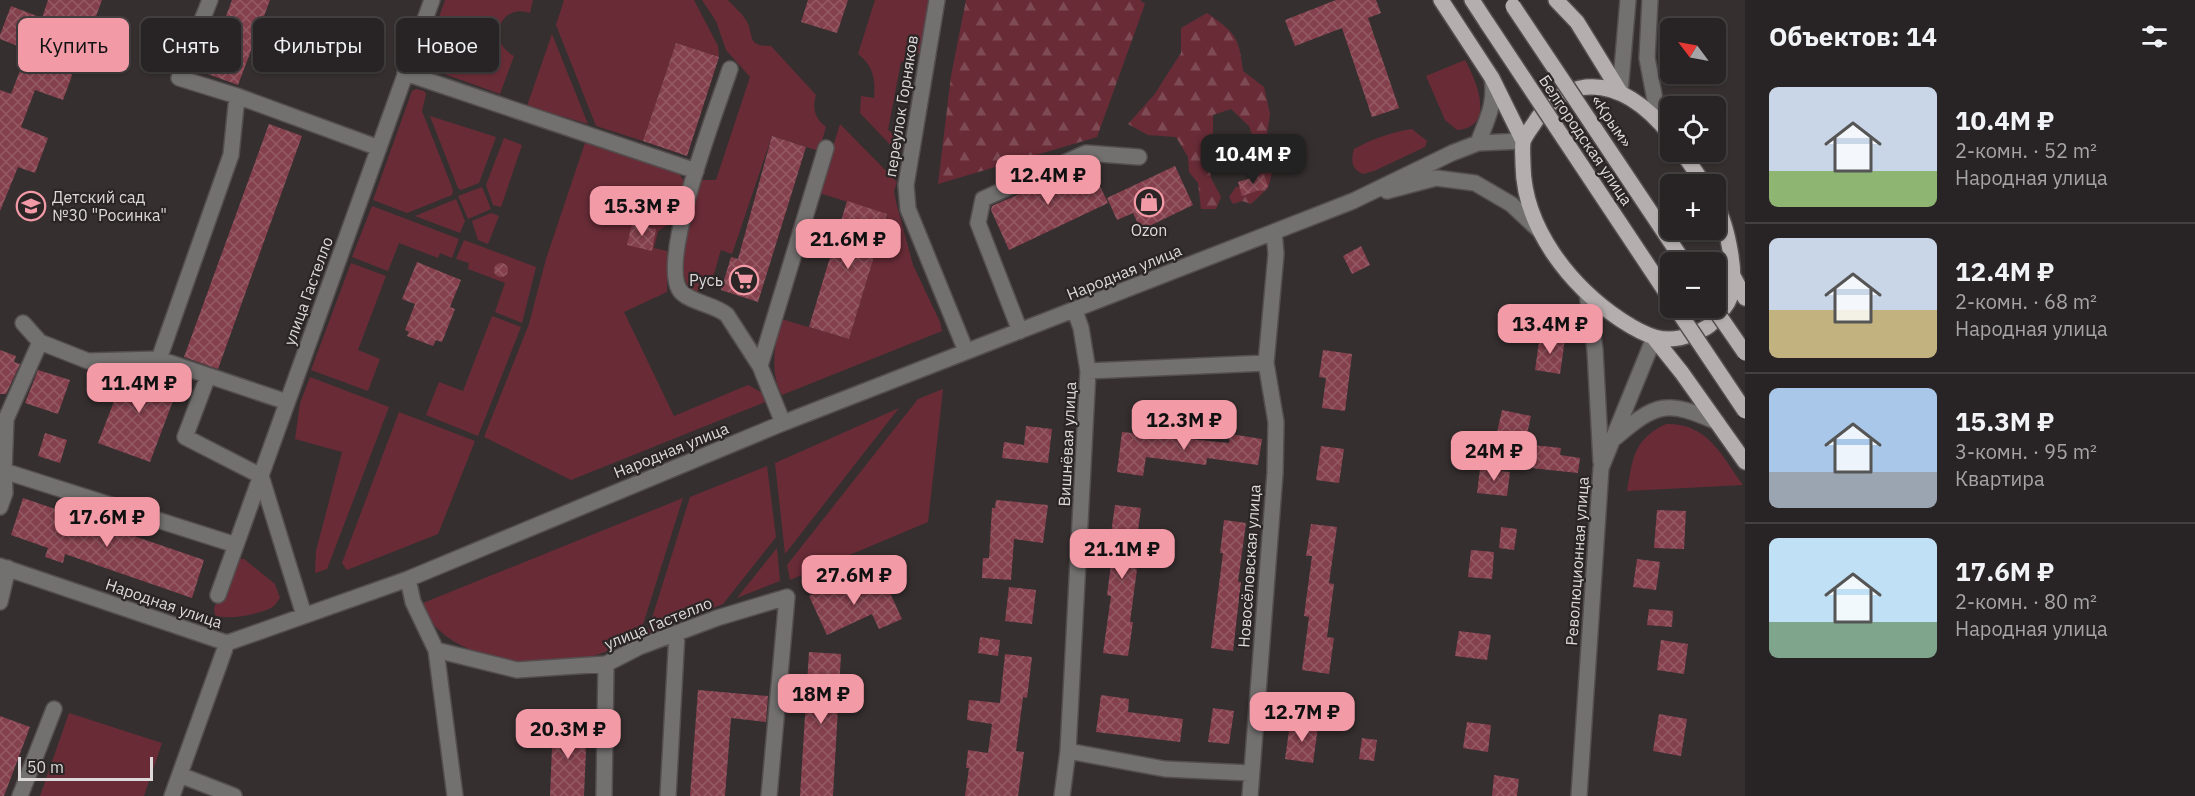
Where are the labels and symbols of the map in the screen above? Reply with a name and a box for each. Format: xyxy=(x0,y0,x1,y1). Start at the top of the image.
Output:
north arrow xyxy=(1660,18,1726,84)
street label: переулок Горняков xyxy=(880,34,922,178)
street label: Белгородская улица xyxy=(1535,71,1637,210)
street label: «Крым» xyxy=(1587,91,1637,151)
pin: 10.4M ₽ xyxy=(1198,134,1308,185)
pin: 12.4M ₽ xyxy=(993,155,1103,206)
pin: 15.3M ₽ xyxy=(587,186,697,237)
shop icon: Ozon xyxy=(1133,186,1165,218)
place label: Детский сад №30 "Росинка" xyxy=(52,187,167,225)
school or university icon: Детский сад №30 "Росинка" xyxy=(15,190,47,222)
pin: 21.6M ₽ xyxy=(793,219,903,270)
place label: Ozon xyxy=(1131,220,1167,240)
street label: улица Гастелло xyxy=(279,234,337,348)
street label: Народная улица xyxy=(1064,240,1185,304)
supermarket icon: Русь xyxy=(728,264,760,296)
place label: Русь xyxy=(689,270,723,290)
pin: 13.4M ₽ xyxy=(1495,304,1605,355)
pin: 11.4M ₽ xyxy=(84,363,194,414)
street label: Вишнёвая улица xyxy=(1054,381,1080,507)
pin: 12.3M ₽ xyxy=(1129,400,1239,451)
street label: Народная улица xyxy=(611,418,732,482)
pin: 24M ₽ xyxy=(1452,431,1536,482)
street label: Революционная улица xyxy=(1561,475,1593,646)
street label: Новосёловская улица xyxy=(1233,483,1265,648)
pin: 17.6M ₽ xyxy=(52,497,162,548)
pin: 21.1M ₽ xyxy=(1067,529,1177,580)
pin: 27.6M ₽ xyxy=(799,555,909,606)
street label: Народная улица xyxy=(103,574,225,632)
street label: улица Гастелло xyxy=(601,592,715,654)
pin: 18M ₽ xyxy=(779,674,863,725)
pin: 12.7M ₽ xyxy=(1247,692,1357,743)
pin: 20.3M ₽ xyxy=(513,709,623,760)
scale bar xyxy=(18,754,153,782)

